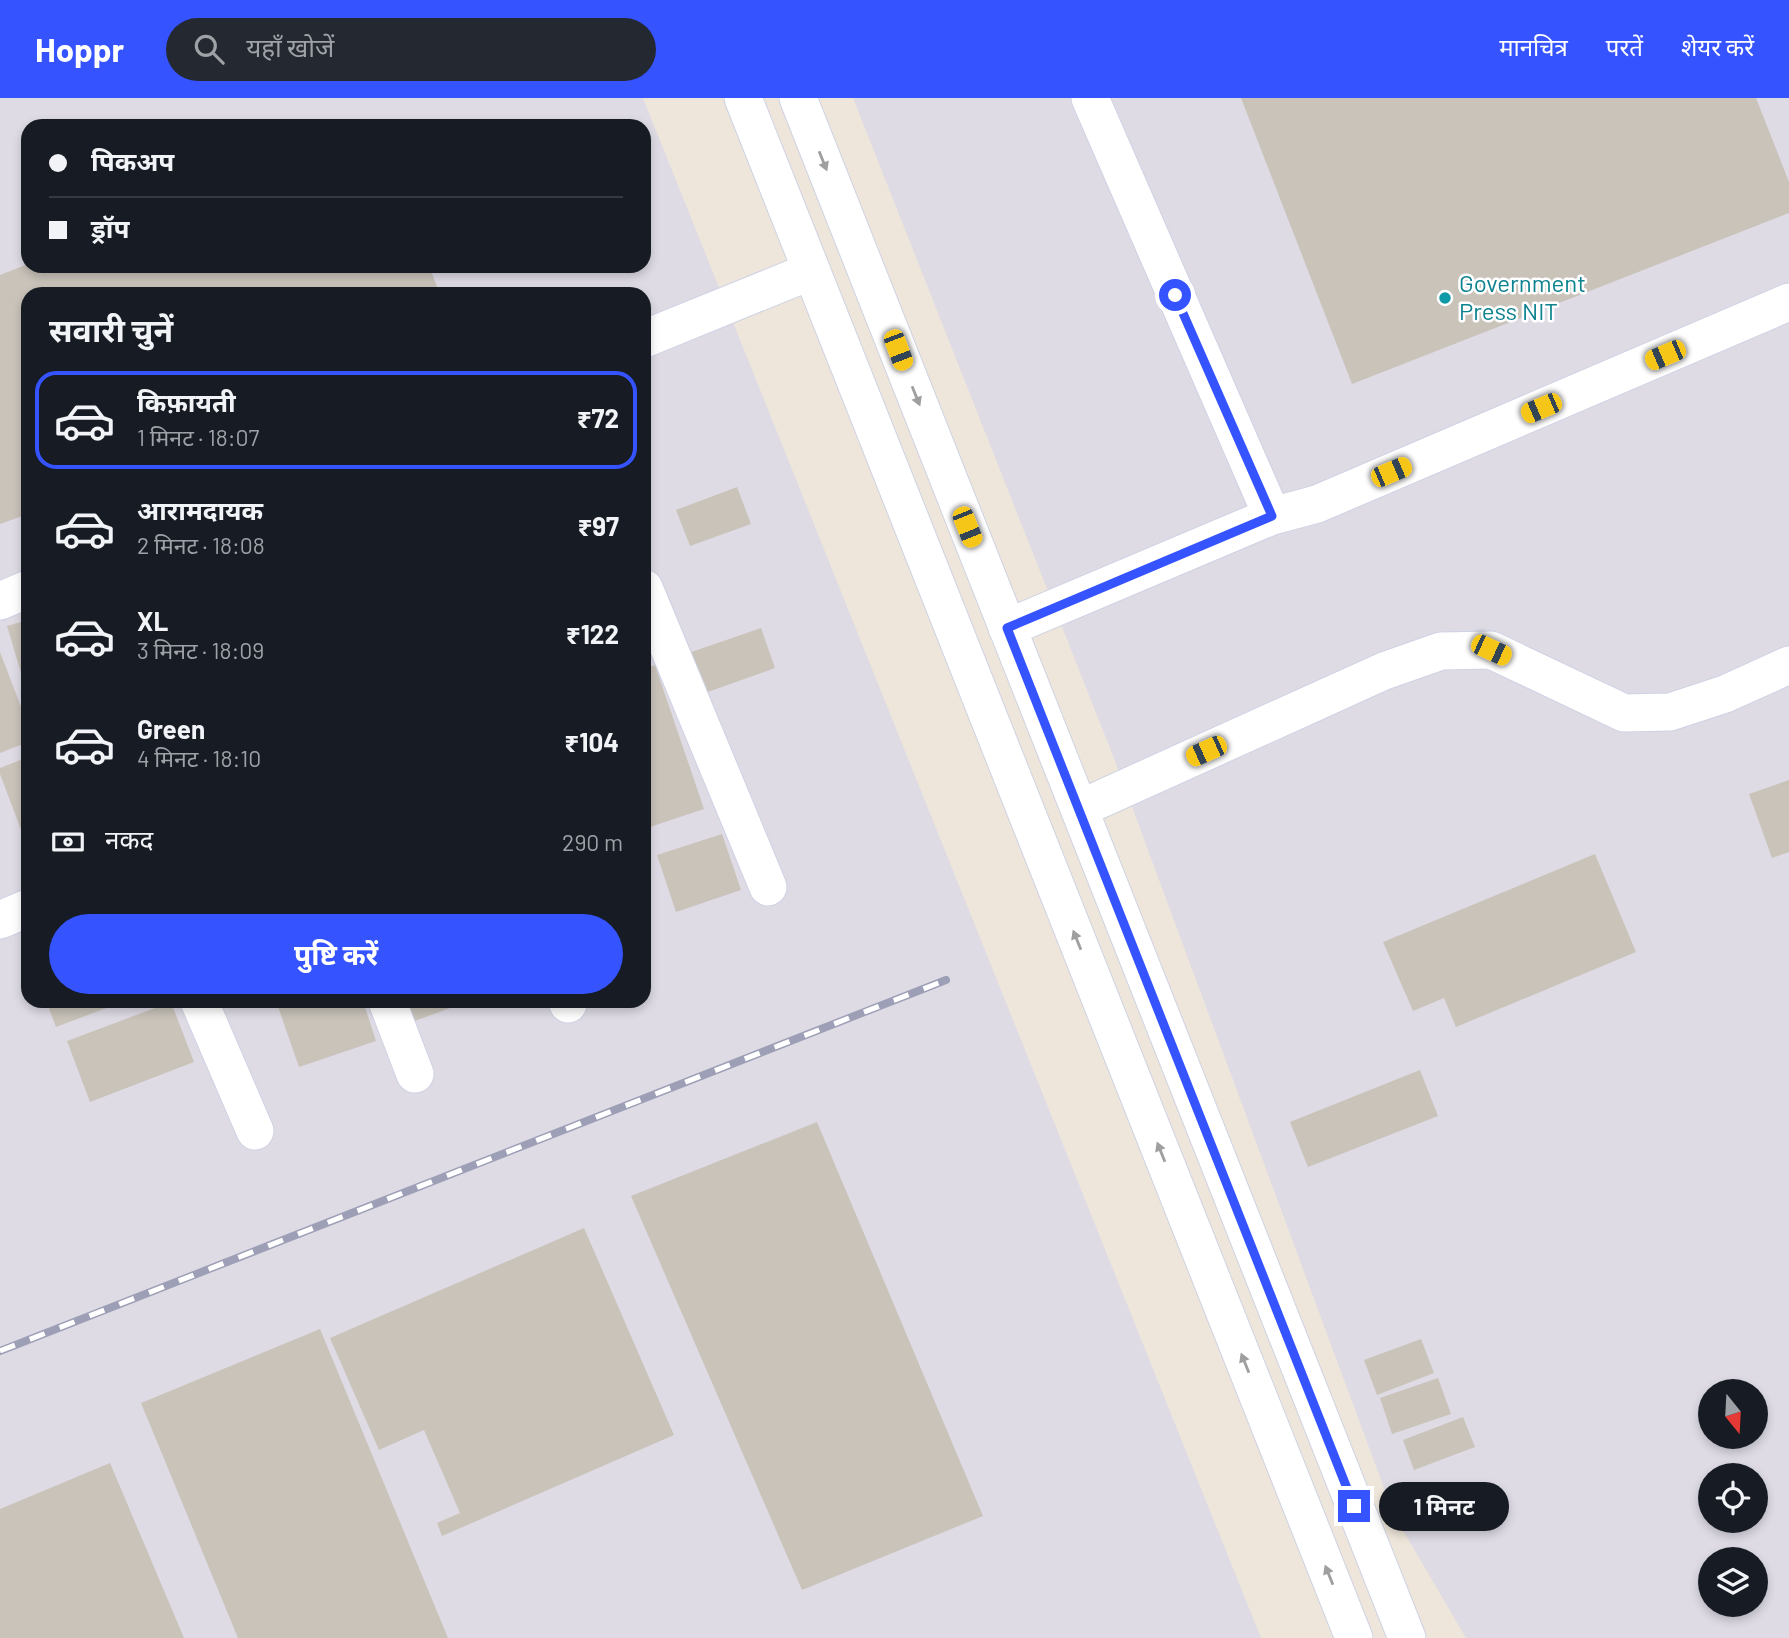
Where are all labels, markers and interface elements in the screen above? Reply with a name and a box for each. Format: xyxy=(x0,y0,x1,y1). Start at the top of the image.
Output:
search box xyxy=(166,18,656,81)
text: Hoppr xyxy=(35,29,124,69)
icon: search xyxy=(190,30,228,68)
text: यहाँ खोजें xyxy=(246,31,334,62)
text: मानचित्र xyxy=(1499,32,1568,61)
text: परतें xyxy=(1606,32,1643,61)
text: शेयर करें xyxy=(1681,32,1754,61)
text: पिकअप xyxy=(91,145,174,176)
one-way arrow xyxy=(817,151,828,172)
text: ड्रॉप xyxy=(91,212,129,243)
place label: Government Press NIT xyxy=(1459,268,1586,325)
route start xyxy=(1159,279,1191,311)
marker: Government Press NIT xyxy=(1437,290,1453,306)
text: सवारी चुनें xyxy=(49,310,173,348)
car xyxy=(881,327,916,373)
car xyxy=(1642,337,1689,373)
one-way arrow xyxy=(910,385,921,406)
text: किफ़ायती xyxy=(137,386,236,417)
icon: car xyxy=(53,389,116,452)
car xyxy=(1518,390,1565,426)
text: ₹72 xyxy=(577,402,619,433)
text: 1 मिनट · 18:07 xyxy=(137,423,259,451)
car xyxy=(1368,454,1415,490)
text: आरामदायक xyxy=(137,494,263,525)
icon: car xyxy=(53,497,116,560)
car xyxy=(950,504,985,550)
text: ₹97 xyxy=(577,510,619,541)
text: 2 मिनट · 18:08 xyxy=(137,531,265,559)
icon: car xyxy=(53,605,116,668)
text: XL xyxy=(137,605,168,636)
text: ₹122 xyxy=(566,618,619,649)
car xyxy=(1468,632,1515,668)
text: 3 मिनट · 18:09 xyxy=(137,636,264,664)
icon: car xyxy=(53,713,116,776)
text: Green xyxy=(137,713,205,744)
text: ₹104 xyxy=(564,726,619,757)
car xyxy=(1183,733,1230,769)
text: 4 मिनट · 18:10 xyxy=(137,744,261,772)
icon: cash xyxy=(49,823,87,861)
text: नकद xyxy=(105,823,153,854)
text: 290 m xyxy=(562,828,623,856)
button: पुष्टि करें xyxy=(49,914,623,994)
one-way arrow xyxy=(1072,930,1083,951)
one-way arrow xyxy=(1156,1141,1167,1162)
one-way arrow xyxy=(1240,1353,1251,1374)
north arrow xyxy=(1698,1379,1768,1449)
map controls xyxy=(1698,1379,1768,1617)
button: locate xyxy=(1698,1463,1768,1533)
callout: 1 मिनट xyxy=(1378,1482,1508,1530)
route end xyxy=(1338,1490,1370,1522)
text: 1 मिनट xyxy=(1413,1492,1475,1520)
button: layers xyxy=(1698,1547,1768,1617)
one-way arrow xyxy=(1324,1564,1335,1585)

